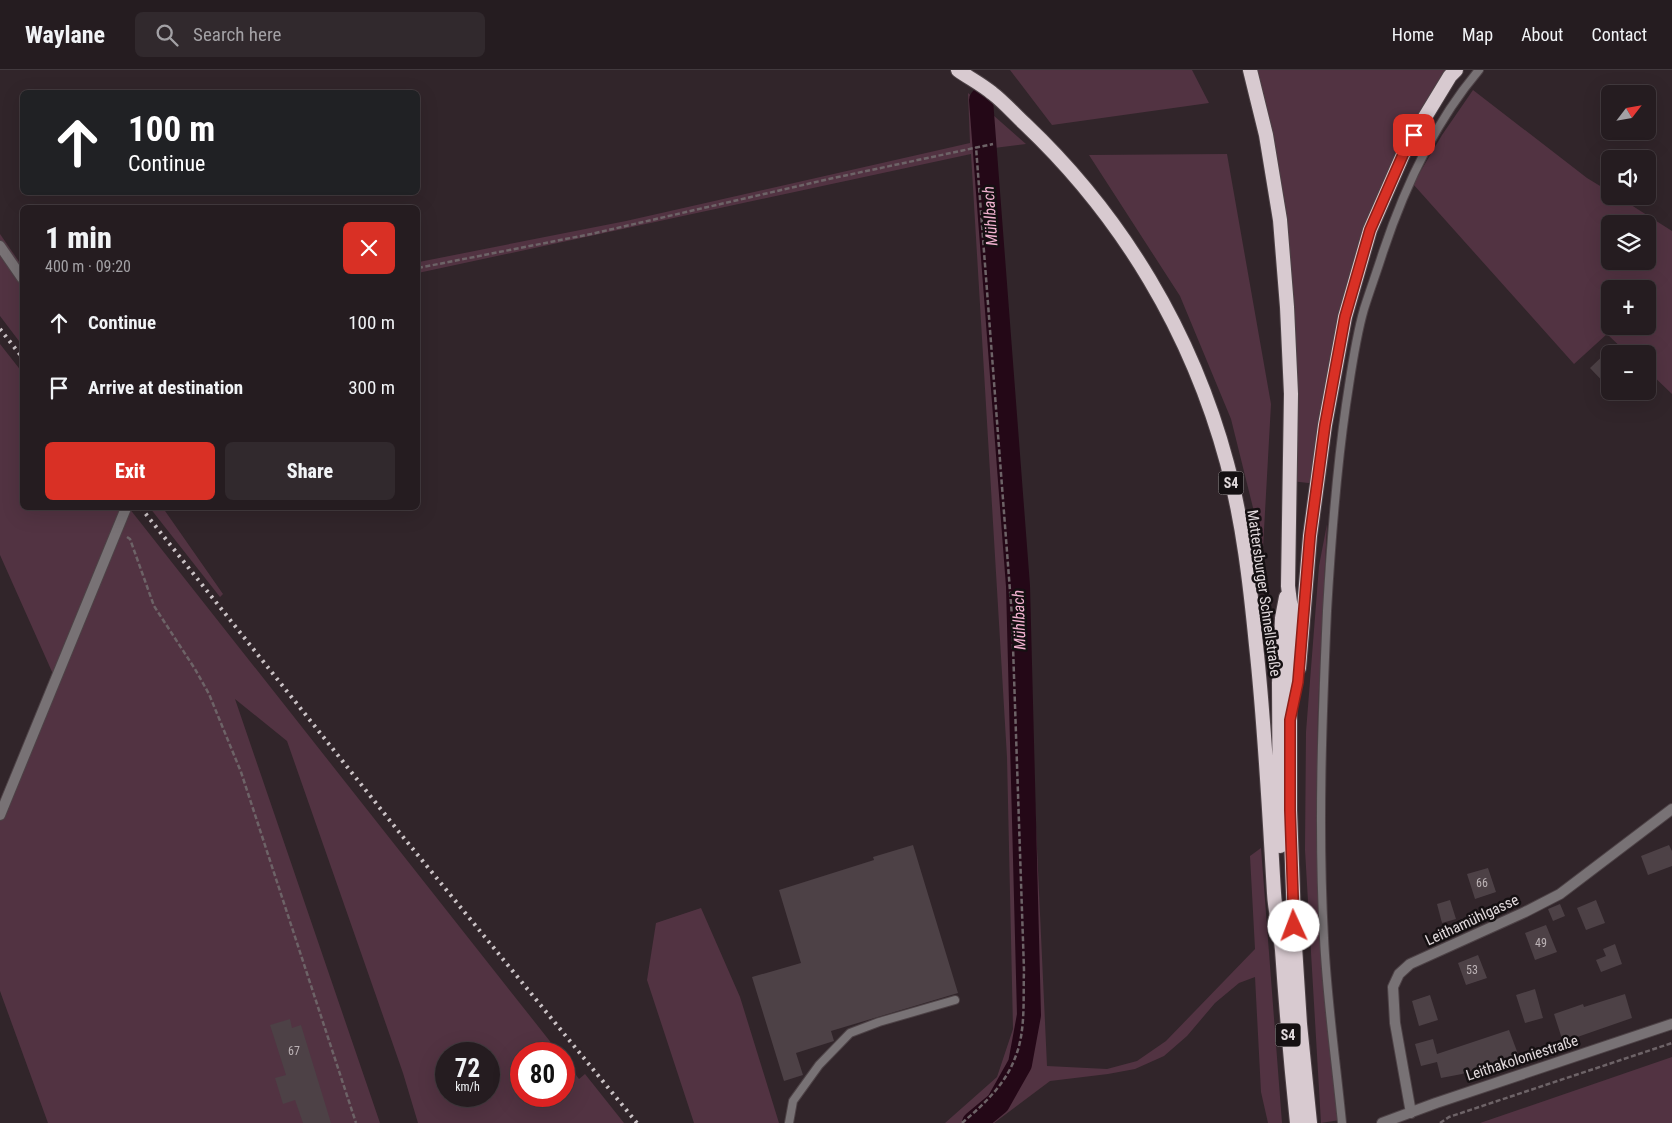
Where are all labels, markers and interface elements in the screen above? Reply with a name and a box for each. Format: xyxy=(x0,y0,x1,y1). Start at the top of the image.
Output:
search box xyxy=(135,12,485,57)
text: Waylane xyxy=(25,21,105,49)
icon: search xyxy=(153,21,181,49)
text: Search here xyxy=(193,23,281,46)
text: Home xyxy=(1392,24,1434,45)
text: Map xyxy=(1462,24,1493,45)
text: About xyxy=(1521,24,1563,45)
text: Contact xyxy=(1591,24,1647,45)
north arrow xyxy=(1601,85,1656,140)
map controls xyxy=(1601,85,1656,400)
text: 100 m xyxy=(128,109,215,150)
icon: ahead xyxy=(45,110,110,175)
pin xyxy=(1393,114,1435,156)
icon: arrive xyxy=(1400,121,1428,149)
button: sound xyxy=(1601,150,1656,205)
text: Continue xyxy=(128,151,205,176)
water label: Mühlbach xyxy=(978,185,1002,247)
button: layers xyxy=(1601,215,1656,270)
text: 1 min xyxy=(45,220,112,255)
button: close xyxy=(343,222,395,274)
text: 400 m · 09:20 xyxy=(45,257,131,276)
button: + xyxy=(1601,280,1656,335)
icon: ahead xyxy=(45,309,73,337)
text: Continue xyxy=(88,311,156,334)
text: 100 m xyxy=(348,311,395,334)
button: − xyxy=(1601,345,1656,400)
icon: arrive xyxy=(45,374,73,402)
text: Arrive at destination xyxy=(88,376,243,399)
text: 300 m xyxy=(348,376,395,399)
button: Exit xyxy=(45,442,215,500)
button: Share xyxy=(225,442,395,500)
road number: S4 xyxy=(1218,472,1244,494)
street label: Mattersburger Schnellstraße xyxy=(1243,509,1285,677)
water label: Mühlbach xyxy=(1008,590,1030,650)
house number: 66 xyxy=(1476,876,1488,890)
street label: Leithamühlgasse xyxy=(1422,890,1522,950)
position arrow xyxy=(1267,899,1319,951)
house number: 49 xyxy=(1535,936,1547,950)
house number: 53 xyxy=(1466,963,1478,977)
road number: S4 xyxy=(1276,1024,1300,1046)
street label: Leithakoloniestraße xyxy=(1464,1031,1580,1085)
speed limit sign: 80 xyxy=(510,1042,575,1107)
house number: 67 xyxy=(288,1044,300,1058)
text: 72 xyxy=(455,1054,480,1083)
text: km/h xyxy=(455,1080,480,1094)

